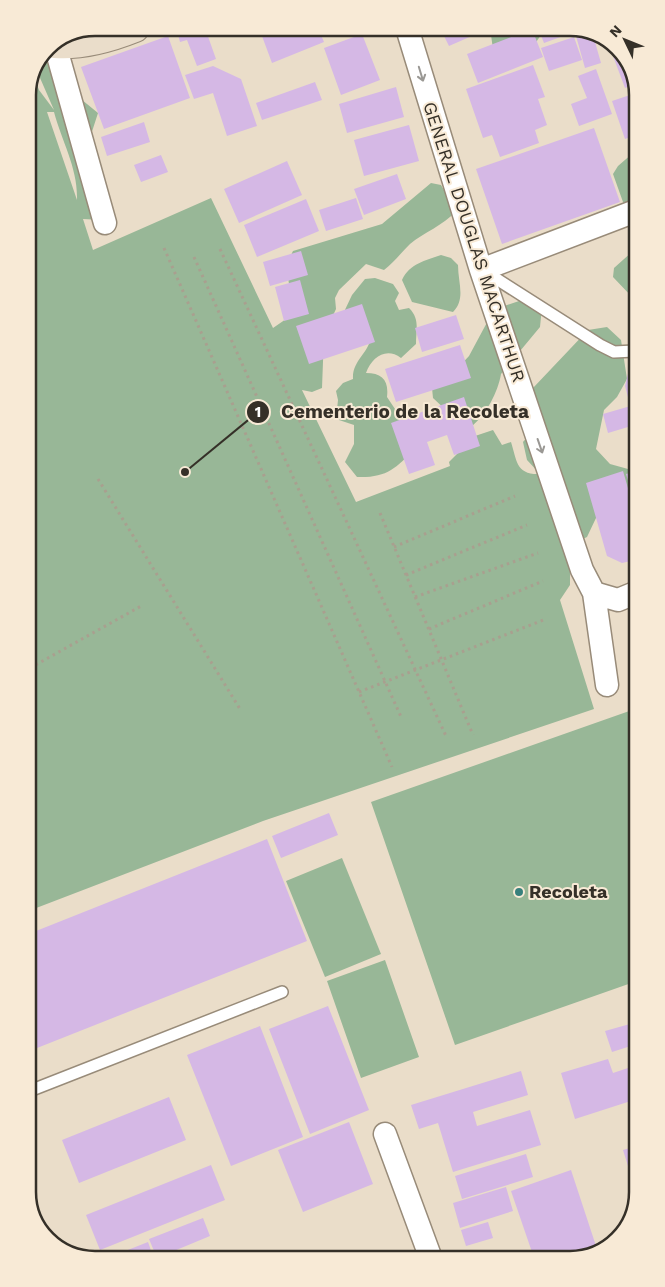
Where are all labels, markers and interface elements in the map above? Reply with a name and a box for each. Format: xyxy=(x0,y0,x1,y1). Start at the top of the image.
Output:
north arrow xyxy=(600,15,650,65)
text: N xyxy=(606,22,625,40)
one-way arrow xyxy=(417,66,427,82)
street label: GENERAL DOUGLAS MACARTHUR xyxy=(419,99,530,385)
callout: Cementerio de la Recoleta xyxy=(246,395,539,429)
text: Cementerio de la Recoleta xyxy=(281,400,529,423)
text: 1 xyxy=(255,403,261,421)
one-way arrow xyxy=(536,437,545,453)
place label: Recoleta xyxy=(529,881,608,902)
marker: Recoleta xyxy=(513,886,525,898)

